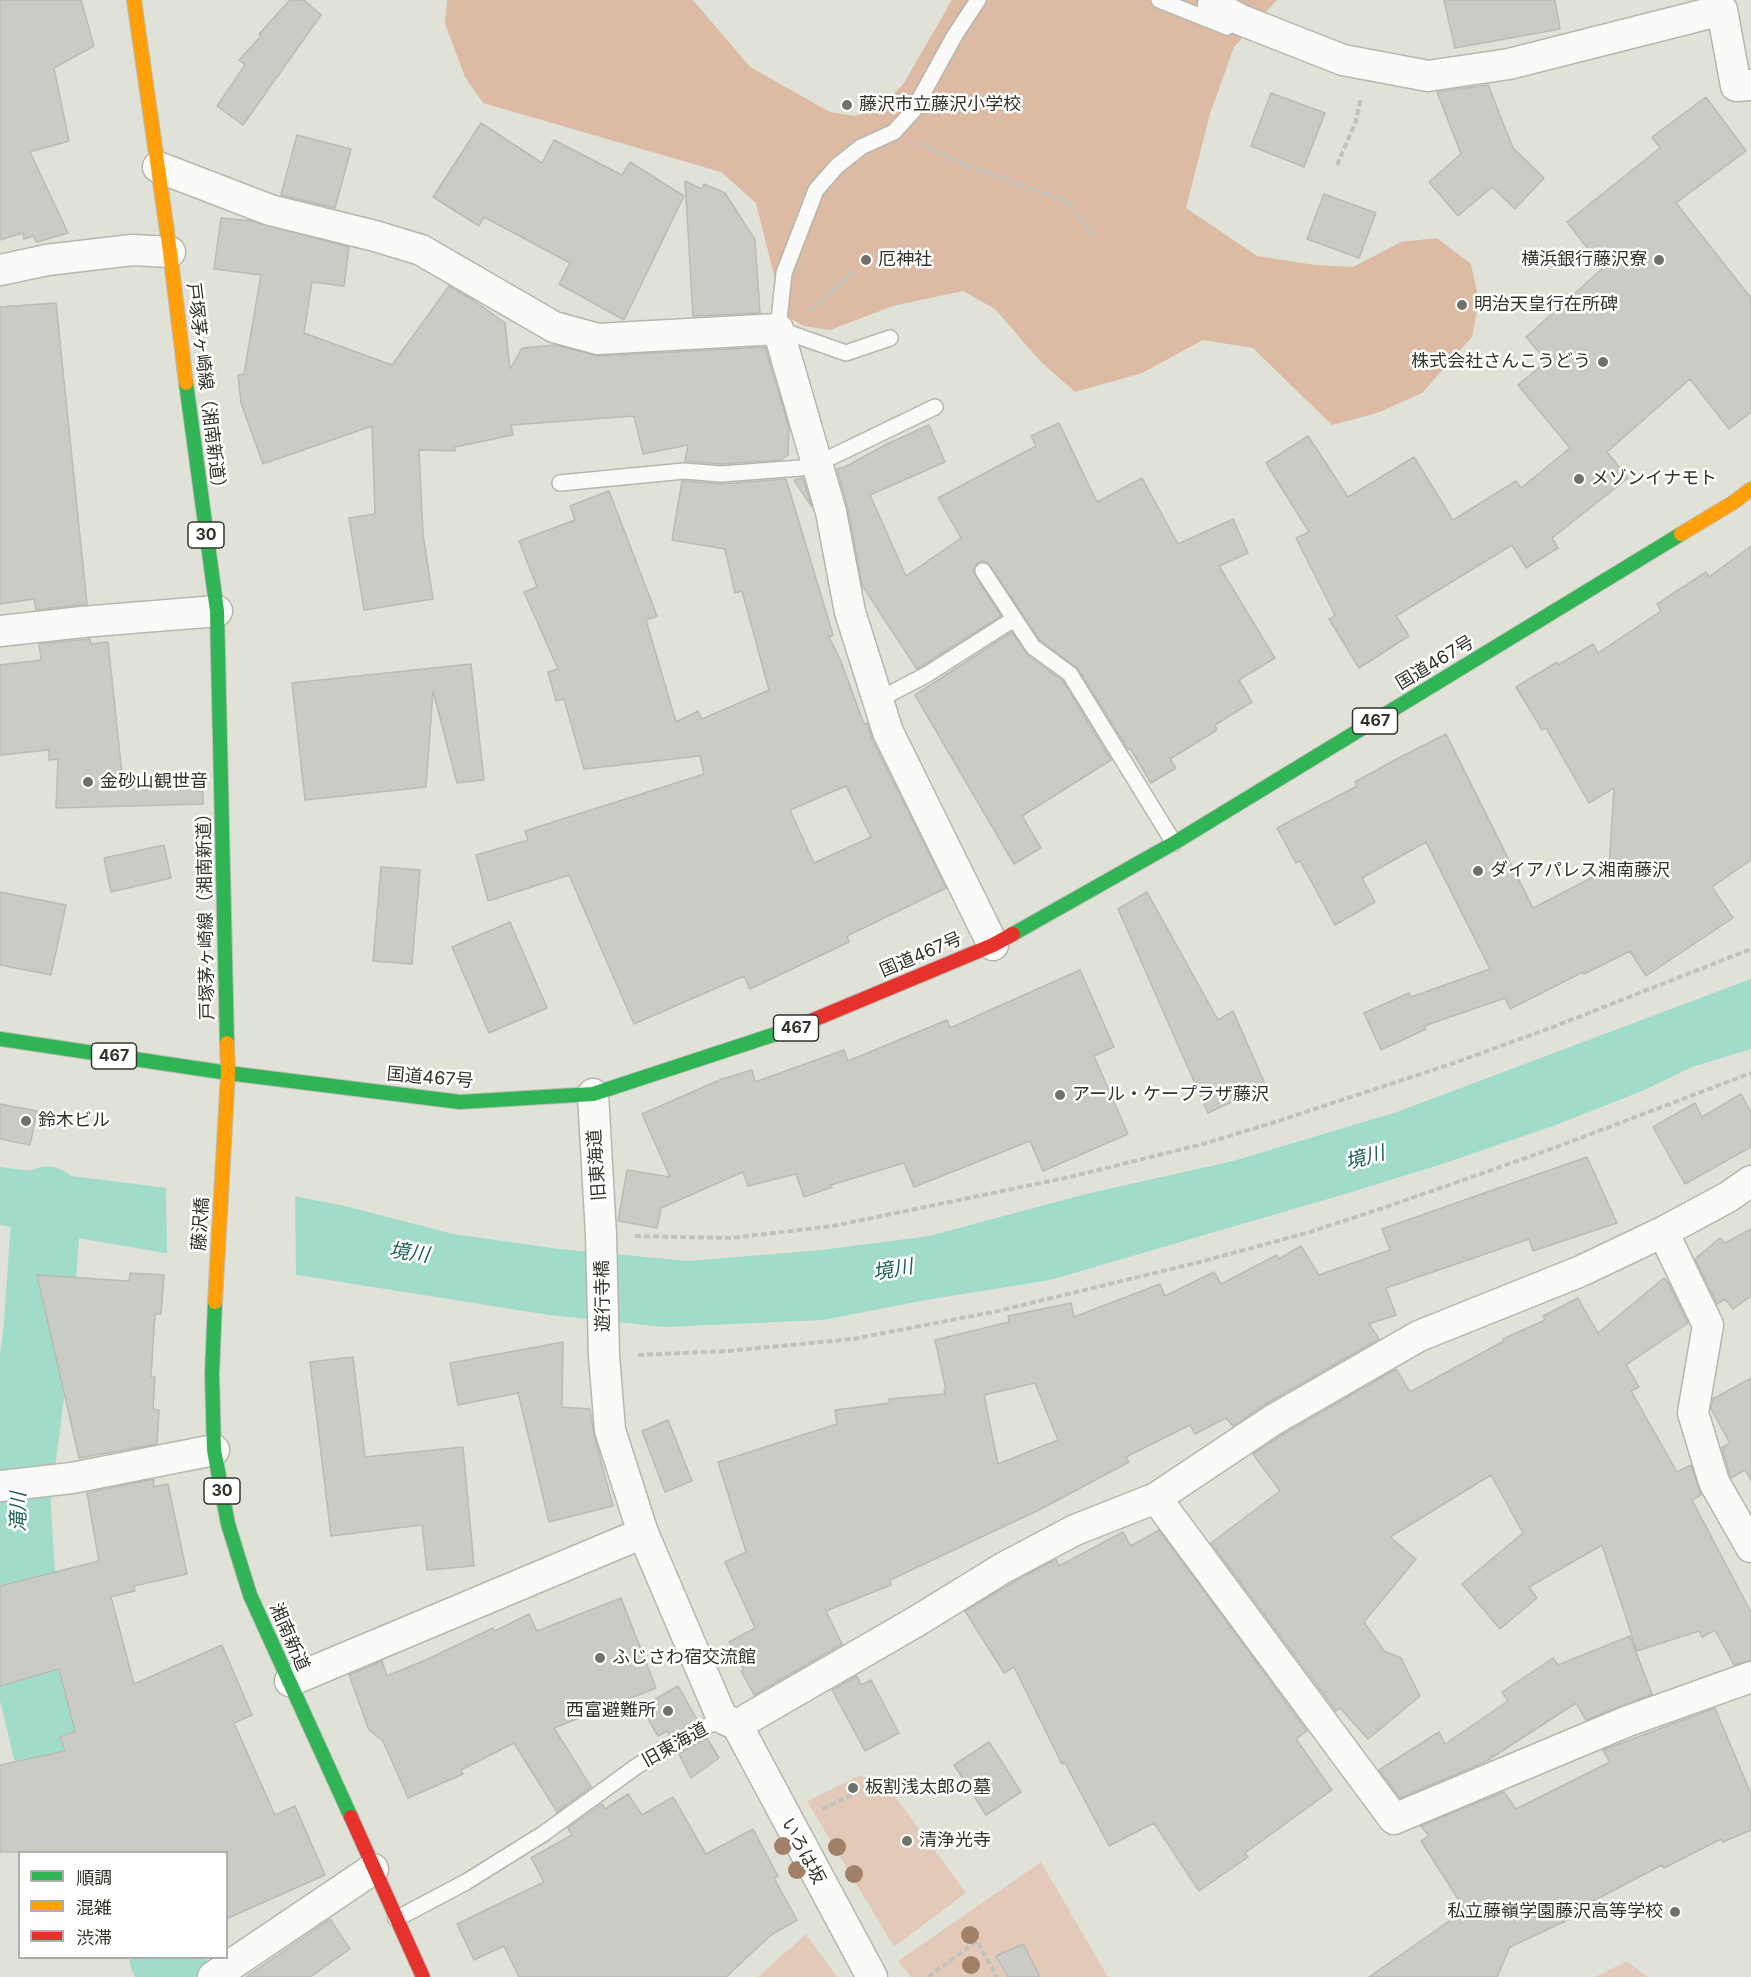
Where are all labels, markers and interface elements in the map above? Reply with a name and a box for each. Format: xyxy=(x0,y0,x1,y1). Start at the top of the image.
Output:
place label: 藤沢市立藤沢小学校 xyxy=(859,94,1021,116)
marker: 藤沢市立藤沢小学校 xyxy=(840,98,854,112)
place label: 厄神社 xyxy=(878,249,932,271)
place label: 横浜銀行藤沢寮 xyxy=(1521,249,1647,271)
marker: 厄神社 xyxy=(859,253,873,267)
marker: 横浜銀行藤沢寮 xyxy=(1652,253,1666,267)
street label: 戸塚茅ヶ崎線（湘南新道） xyxy=(182,281,230,499)
place label: 明治天皇行在所碑 xyxy=(1474,294,1618,316)
marker: 明治天皇行在所碑 xyxy=(1455,298,1469,312)
place label: 株式会社さんこうどう xyxy=(1411,351,1591,373)
marker: 株式会社さんこうどう xyxy=(1596,355,1610,369)
place label: メゾンイナモト xyxy=(1591,468,1717,490)
marker: メゾンイナモト xyxy=(1572,472,1586,486)
road number: 30 xyxy=(188,522,224,548)
street label: 国道467号 xyxy=(1392,631,1478,695)
road number: 467 xyxy=(1352,708,1398,734)
place label: 金砂山観世音 xyxy=(100,771,208,793)
marker: 金砂山観世音 xyxy=(81,775,95,789)
street label: 戸塚茅ヶ崎線（湘南新道） xyxy=(193,804,219,1020)
place label: ダイアパレス湘南藤沢 xyxy=(1490,860,1670,882)
marker: ダイアパレス湘南藤沢 xyxy=(1471,864,1485,878)
street label: 国道467号 xyxy=(877,928,965,982)
road number: 467 xyxy=(774,1015,818,1041)
road number: 467 xyxy=(92,1043,136,1069)
street label: 国道467号 xyxy=(386,1063,474,1093)
place label: アール・ケープラザ藤沢 xyxy=(1072,1084,1269,1106)
marker: アール・ケープラザ藤沢 xyxy=(1053,1088,1067,1102)
place label: 鈴木ビル xyxy=(38,1110,110,1132)
marker: 鈴木ビル xyxy=(19,1114,33,1128)
street label: 旧東海道 xyxy=(584,1128,610,1202)
water label: 境川 xyxy=(1343,1141,1387,1175)
street label: 藤沢橋 xyxy=(188,1196,214,1252)
water label: 境川 xyxy=(388,1238,430,1268)
water label: 境川 xyxy=(871,1255,915,1285)
street label: 遊行寺橋 xyxy=(592,1260,614,1332)
road number: 30 xyxy=(204,1478,240,1504)
water label: 滝川 xyxy=(7,1492,31,1532)
street label: 湘南新道 xyxy=(264,1600,314,1674)
place label: ふじさわ宿交流館 xyxy=(612,1647,756,1669)
marker: ふじさわ宿交流館 xyxy=(593,1651,607,1665)
place label: 西富避難所 xyxy=(566,1700,656,1722)
marker: 西富避難所 xyxy=(661,1704,675,1718)
street label: 旧東海道 xyxy=(638,1718,712,1772)
place label: 板割浅太郎の墓 xyxy=(865,1777,991,1799)
marker: 板割浅太郎の墓 xyxy=(846,1781,860,1795)
street label: いろは坂 xyxy=(777,1814,829,1888)
place label: 清浄光寺 xyxy=(919,1830,991,1852)
marker: 清浄光寺 xyxy=(900,1834,914,1848)
legend xyxy=(18,1851,228,1959)
text: 順調 xyxy=(76,1867,112,1888)
text: 混雑 xyxy=(76,1897,112,1918)
place label: 私立藤嶺学園藤沢高等学校 xyxy=(1447,1901,1663,1923)
marker: 私立藤嶺学園藤沢高等学校 xyxy=(1668,1905,1682,1919)
text: 渋滞 xyxy=(76,1927,112,1948)

